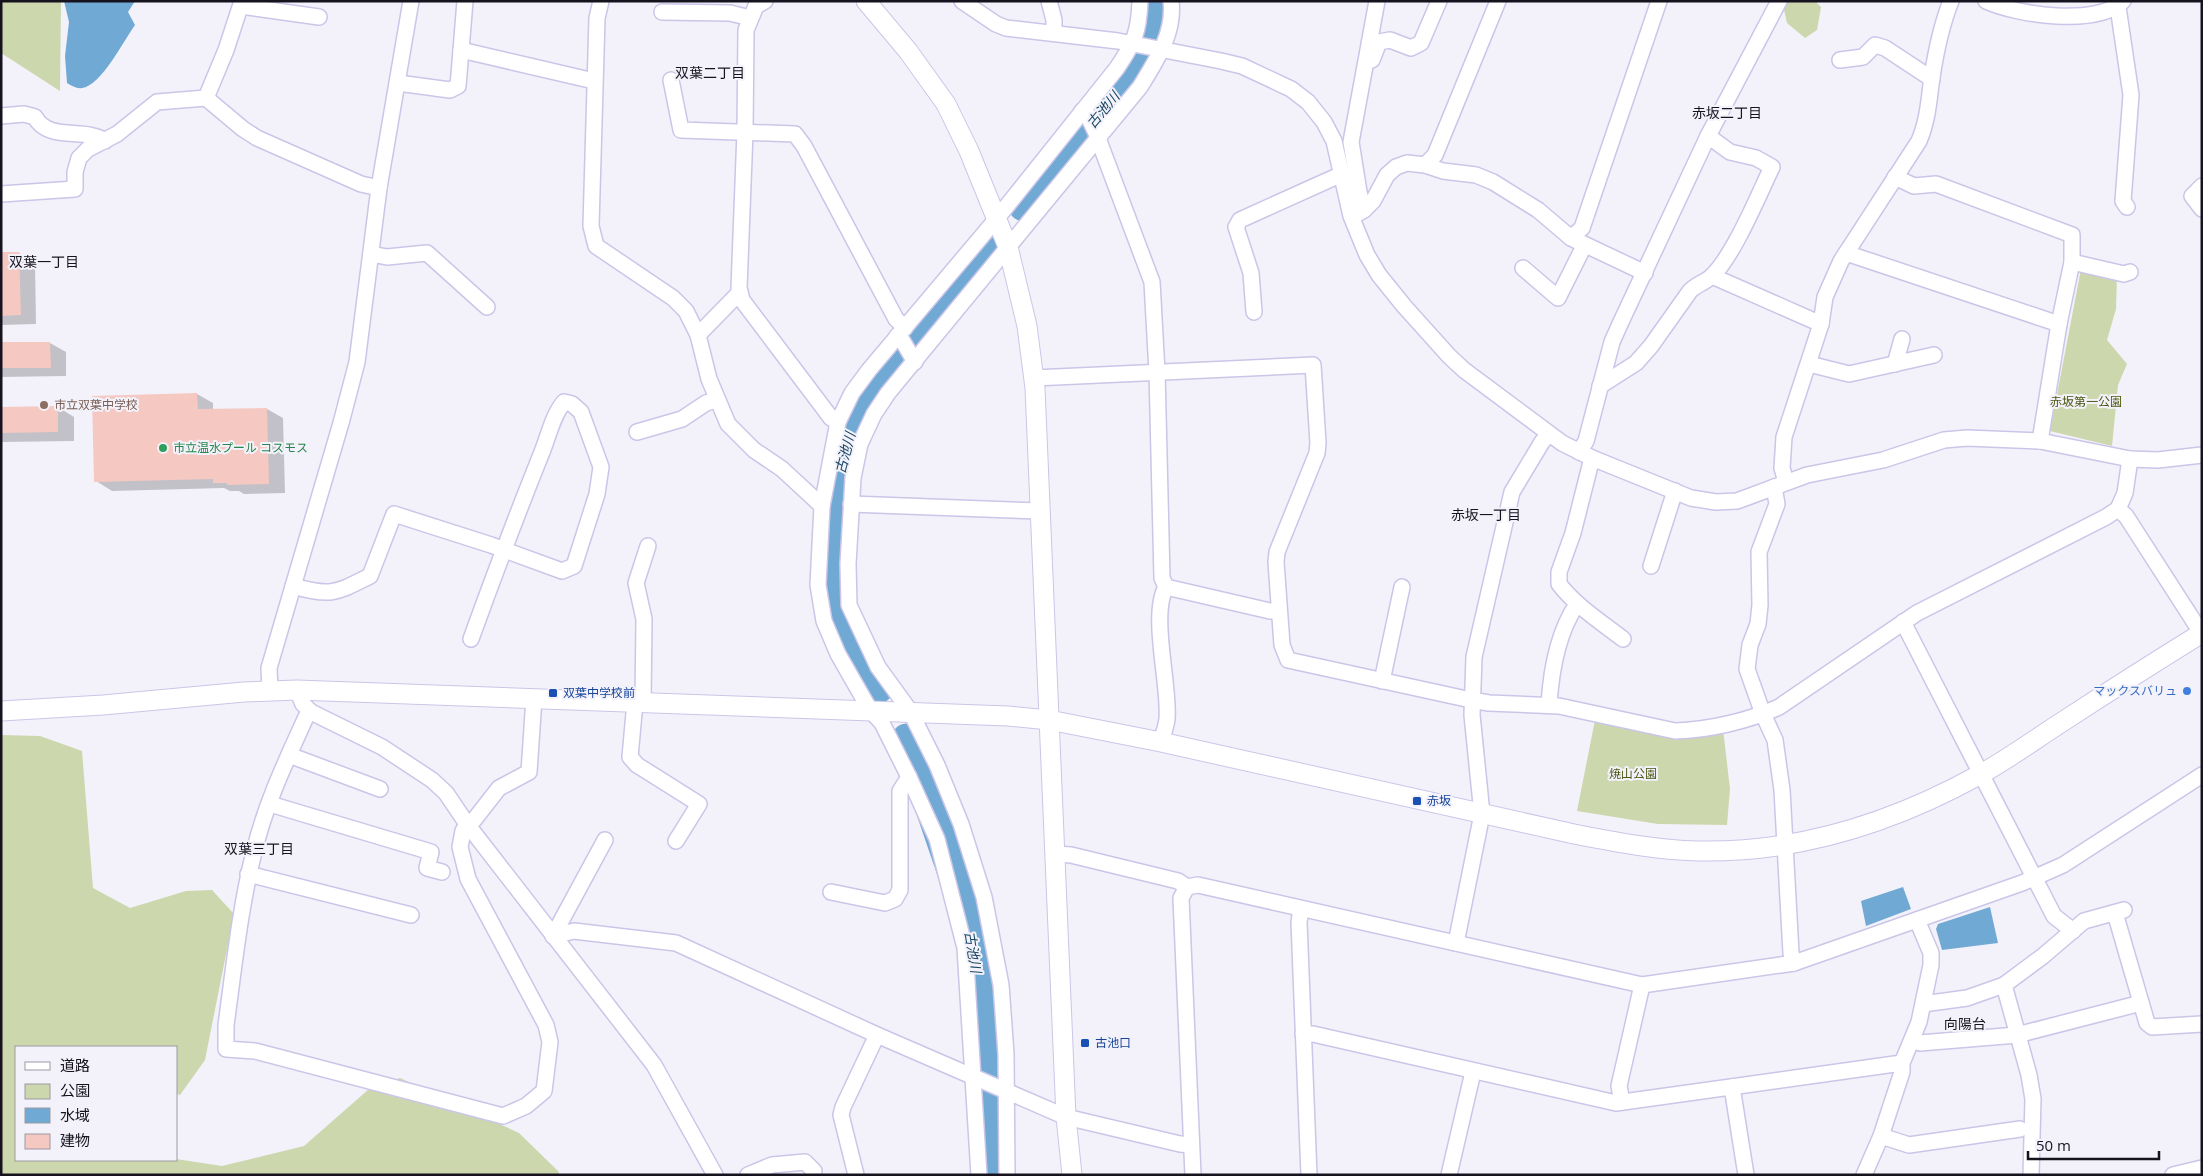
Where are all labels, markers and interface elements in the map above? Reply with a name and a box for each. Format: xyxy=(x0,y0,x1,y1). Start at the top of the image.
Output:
district label: 双葉二丁目 xyxy=(675,63,745,82)
water label: 古池川 xyxy=(1082,86,1125,132)
district label: 赤坂二丁目 xyxy=(1692,103,1762,122)
district label: 双葉一丁目 xyxy=(9,252,79,271)
park label: 赤坂第一公園 xyxy=(2050,393,2122,410)
place label: 市立双葉中学校 xyxy=(54,396,138,413)
marker: 市立双葉中学校 xyxy=(38,399,50,411)
water label: 古池川 xyxy=(830,428,860,476)
place label: 市立温水プール コスモス xyxy=(173,439,308,456)
marker: 市立温水プール コスモス xyxy=(157,442,169,454)
district label: 赤坂一丁目 xyxy=(1451,505,1521,524)
place label: マックスバリュ xyxy=(2093,682,2177,699)
place label: 双葉中学校前 xyxy=(563,684,635,701)
marker: マックスバリュ xyxy=(2181,685,2193,697)
marker: 双葉中学校前 xyxy=(547,687,559,699)
park label: 焼山公園 xyxy=(1609,765,1657,782)
place label: 赤坂 xyxy=(1427,792,1451,809)
marker: 赤坂 xyxy=(1411,795,1423,807)
district label: 双葉三丁目 xyxy=(224,839,294,858)
water label: 古池川 xyxy=(961,930,986,976)
district label: 向陽台 xyxy=(1944,1014,1986,1033)
place label: 古池口 xyxy=(1095,1034,1131,1051)
marker: 古池口 xyxy=(1079,1037,1091,1049)
legend xyxy=(15,1046,178,1161)
text: 道路 xyxy=(60,1055,90,1075)
text: 公園 xyxy=(60,1080,90,1100)
text: 水域 xyxy=(60,1105,90,1125)
scale bar xyxy=(2028,1128,2159,1160)
text: 建物 xyxy=(60,1130,90,1150)
text: 50 m xyxy=(2036,1135,2071,1155)

